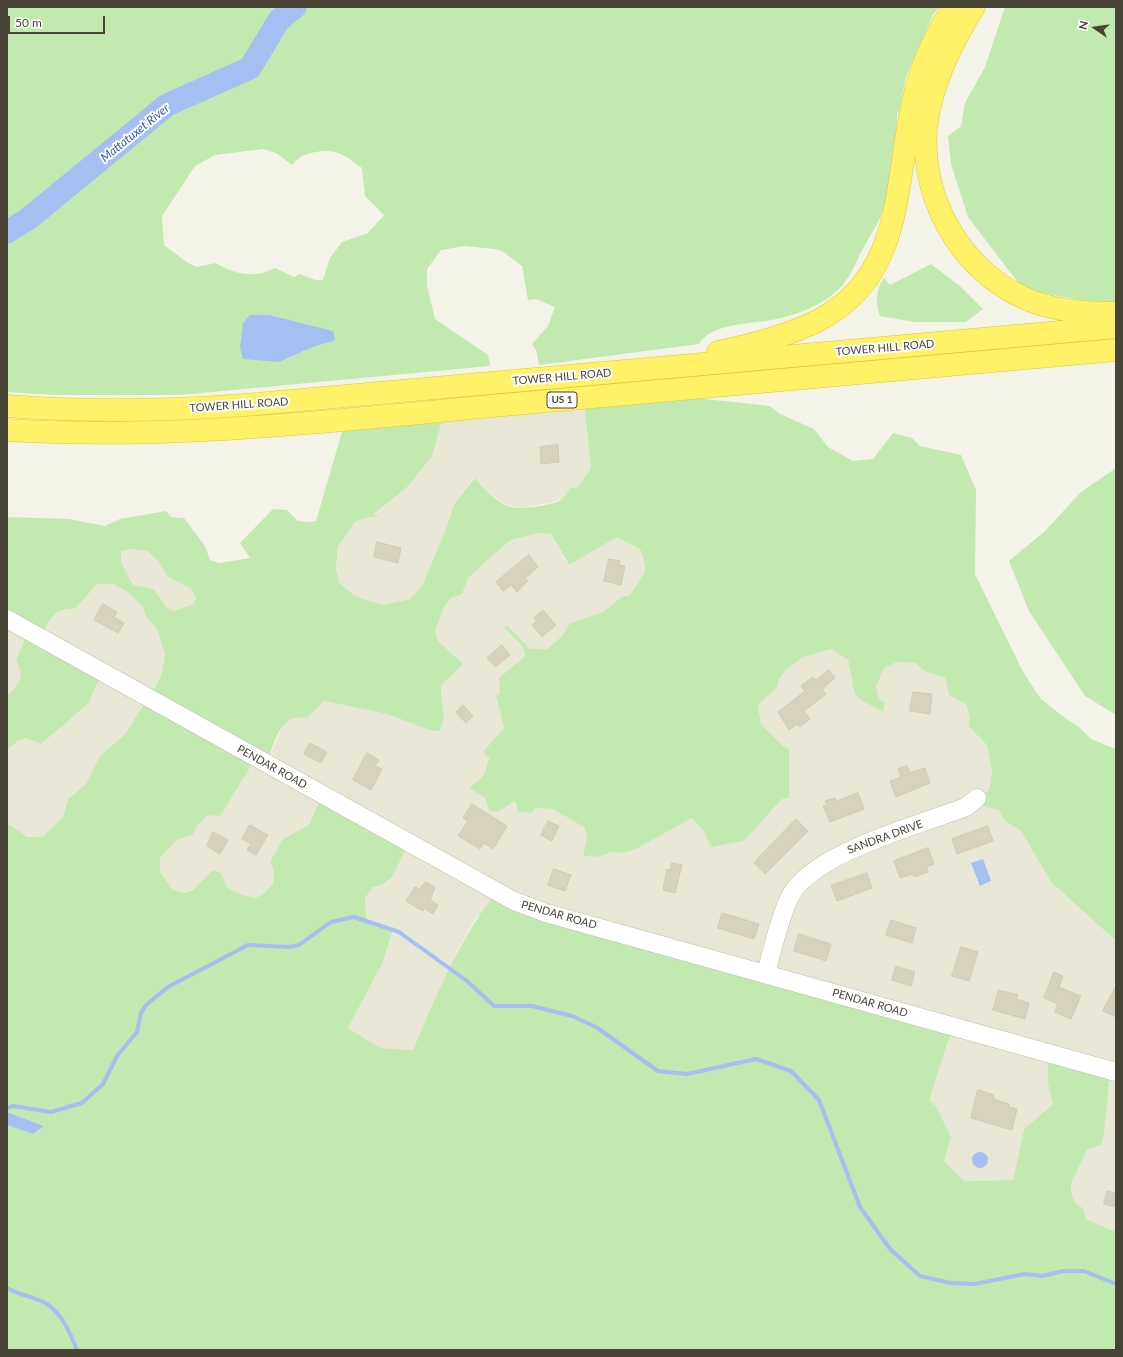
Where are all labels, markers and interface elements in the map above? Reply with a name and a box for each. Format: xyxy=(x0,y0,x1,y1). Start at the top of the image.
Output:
scale bar xyxy=(10,8,107,34)
north arrow xyxy=(1075,8,1115,48)
text: 50 m xyxy=(15,15,42,30)
text: N xyxy=(1076,20,1090,31)
water label: Mattatuxet River xyxy=(98,101,172,165)
street label: TOWER HILL ROAD xyxy=(835,337,935,359)
street label: TOWER HILL ROAD xyxy=(512,366,612,388)
road number: US 1 xyxy=(547,392,577,408)
street label: TOWER HILL ROAD xyxy=(189,395,289,415)
street label: PENDAR ROAD xyxy=(235,742,309,792)
street label: SANDRA DRIVE xyxy=(845,817,925,857)
street label: PENDAR ROAD xyxy=(520,898,598,932)
street label: PENDAR ROAD xyxy=(831,986,909,1020)

